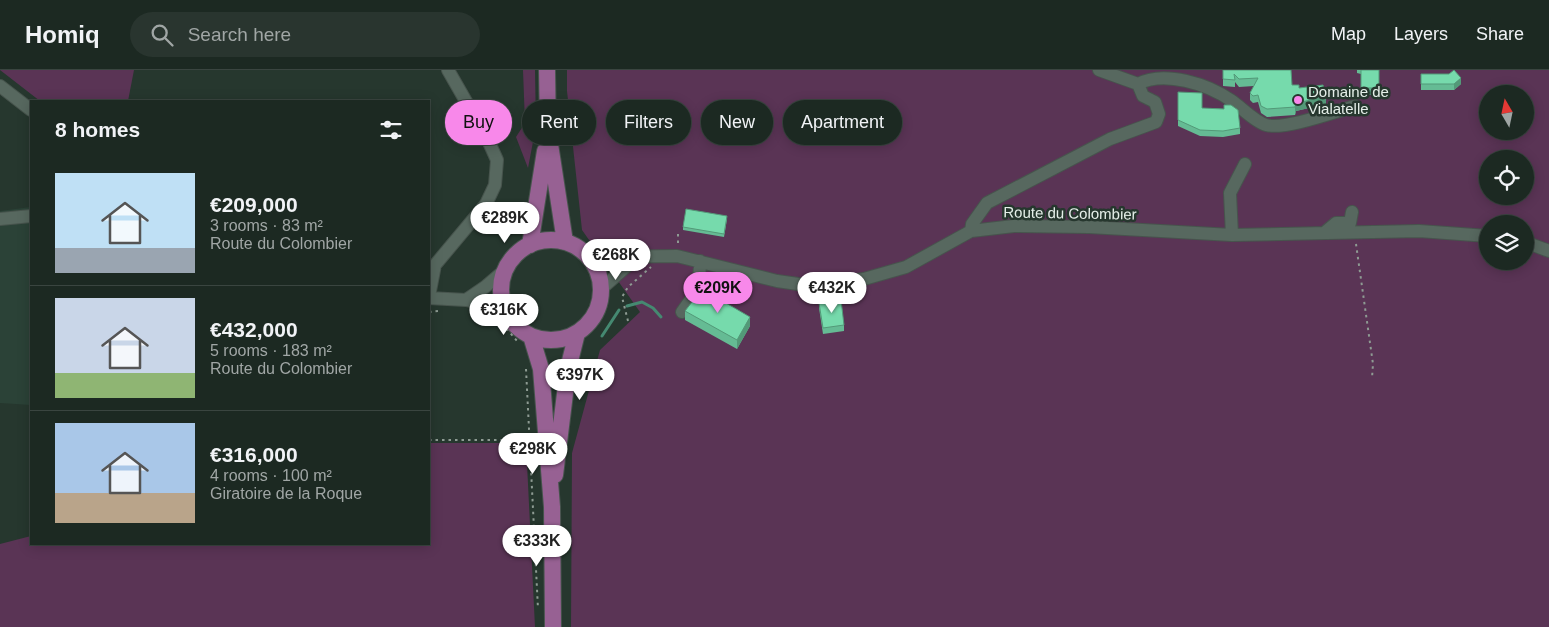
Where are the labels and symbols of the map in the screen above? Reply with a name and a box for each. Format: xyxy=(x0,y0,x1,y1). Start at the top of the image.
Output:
place label: Domaine de Vialatelle xyxy=(1308,83,1389,117)
north arrow xyxy=(1479,85,1534,140)
marker: Domaine de Vialatelle xyxy=(1292,94,1304,106)
pin: €289K xyxy=(470,202,540,244)
street label: Route du Colombier xyxy=(1003,203,1137,223)
pin: €268K xyxy=(581,238,651,281)
pin: €209K xyxy=(683,272,753,314)
pin: €432K xyxy=(797,272,867,314)
pin: €316K xyxy=(469,294,539,336)
pin: €397K xyxy=(545,358,615,401)
pin: €298K xyxy=(498,432,568,475)
pin: €333K xyxy=(502,524,572,567)

